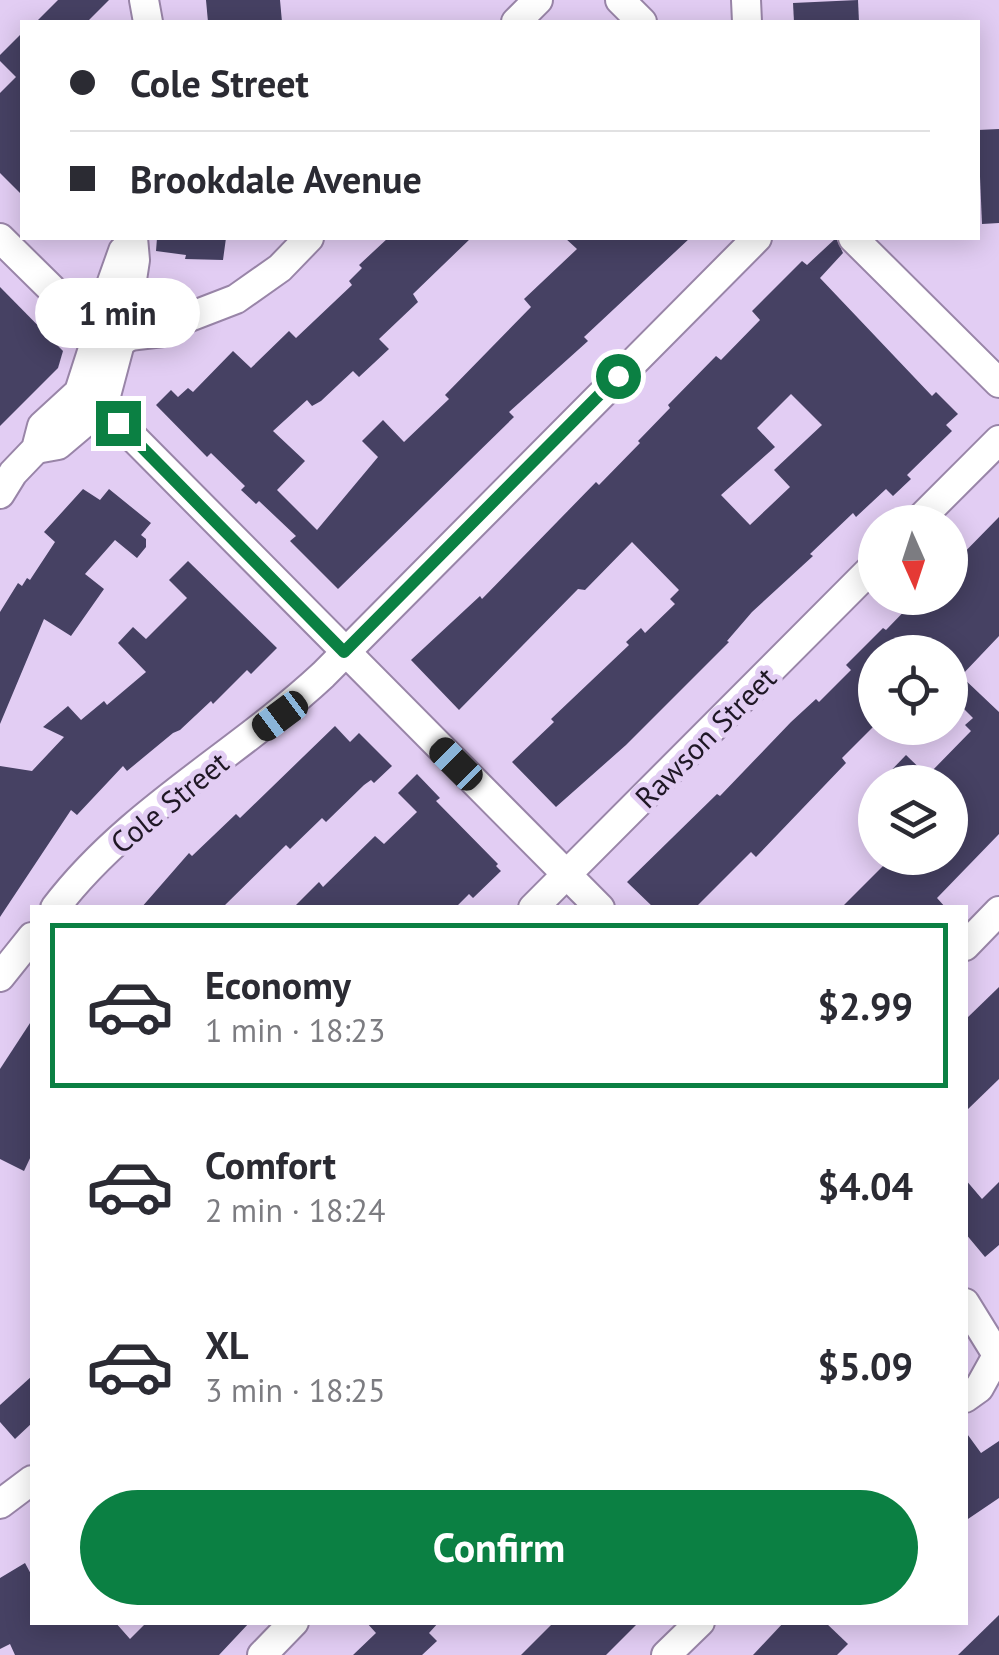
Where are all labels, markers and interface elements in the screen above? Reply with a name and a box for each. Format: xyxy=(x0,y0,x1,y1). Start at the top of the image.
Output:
text: Cole Street xyxy=(130,58,309,107)
text: Brookdale Avenue xyxy=(130,154,422,203)
callout: 1 min xyxy=(36,278,200,348)
text: 1 min xyxy=(78,292,157,334)
route start xyxy=(596,354,641,399)
route end xyxy=(96,401,141,446)
north arrow xyxy=(858,505,968,615)
map controls xyxy=(858,505,968,875)
button: locate xyxy=(858,635,968,745)
street label: Rawson Street xyxy=(626,658,784,816)
car xyxy=(247,686,313,746)
car xyxy=(424,732,488,796)
street label: Cole Street xyxy=(102,743,236,861)
button: layers xyxy=(858,765,968,875)
text: Economy xyxy=(205,960,351,1009)
icon: car xyxy=(85,961,175,1051)
text: $2.99 xyxy=(817,981,913,1030)
text: 1 min · 18:23 xyxy=(205,1009,385,1051)
text: Comfort xyxy=(205,1140,336,1189)
icon: car xyxy=(85,1141,175,1231)
text: $4.04 xyxy=(817,1161,913,1210)
text: 2 min · 18:24 xyxy=(205,1189,385,1231)
text: XL xyxy=(205,1320,249,1369)
icon: car xyxy=(85,1321,175,1411)
text: $5.09 xyxy=(817,1341,913,1390)
text: 3 min · 18:25 xyxy=(205,1369,385,1411)
button: Confirm xyxy=(80,1490,918,1605)

